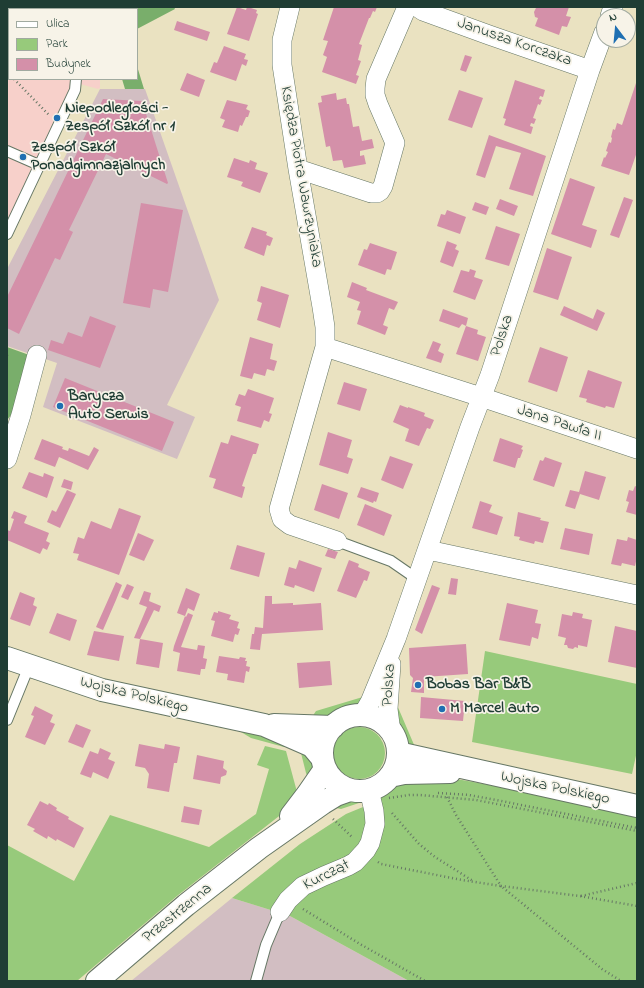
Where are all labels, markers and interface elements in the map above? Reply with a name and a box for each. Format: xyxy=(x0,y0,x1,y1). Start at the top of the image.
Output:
legend xyxy=(8,8,138,80)
north arrow xyxy=(596,8,636,48)
text: N xyxy=(607,9,619,26)
street label: Janusza Korczaka xyxy=(454,14,574,72)
text: Ulica xyxy=(46,15,70,33)
text: Park xyxy=(46,35,68,53)
text: Budynek xyxy=(46,55,91,73)
street label: Księdza Piotra Wawrzyniaka xyxy=(275,85,325,269)
place label: Niepodległości - Zespół Szkół nr 1 xyxy=(65,99,175,137)
marker: Niepodległości - Zespół Szkół nr 1 xyxy=(52,113,62,123)
place label: Zespół Szkół Ponadgimnazjalnych xyxy=(31,138,165,176)
marker: Zespół Szkół Ponadgimnazjalnych xyxy=(18,152,28,162)
street label: Polska xyxy=(487,313,519,359)
place label: Barycza Auto Serwis xyxy=(68,387,149,425)
marker: Barycza Auto Serwis xyxy=(55,401,65,411)
street label: Jana Pawła II xyxy=(514,401,604,447)
street label: Polska xyxy=(379,663,401,707)
street label: Wojska Polskiego xyxy=(78,673,190,719)
place label: Bobas Bar B&B xyxy=(426,675,531,695)
marker: Bobas Bar B&B xyxy=(413,680,423,690)
place label: M Marcel auto xyxy=(450,699,539,719)
marker: M Marcel auto xyxy=(437,704,447,714)
street label: Wojska Polskiego xyxy=(499,768,611,810)
street label: Kurcząt xyxy=(301,856,353,896)
street label: Przestrzenna xyxy=(139,880,217,948)

